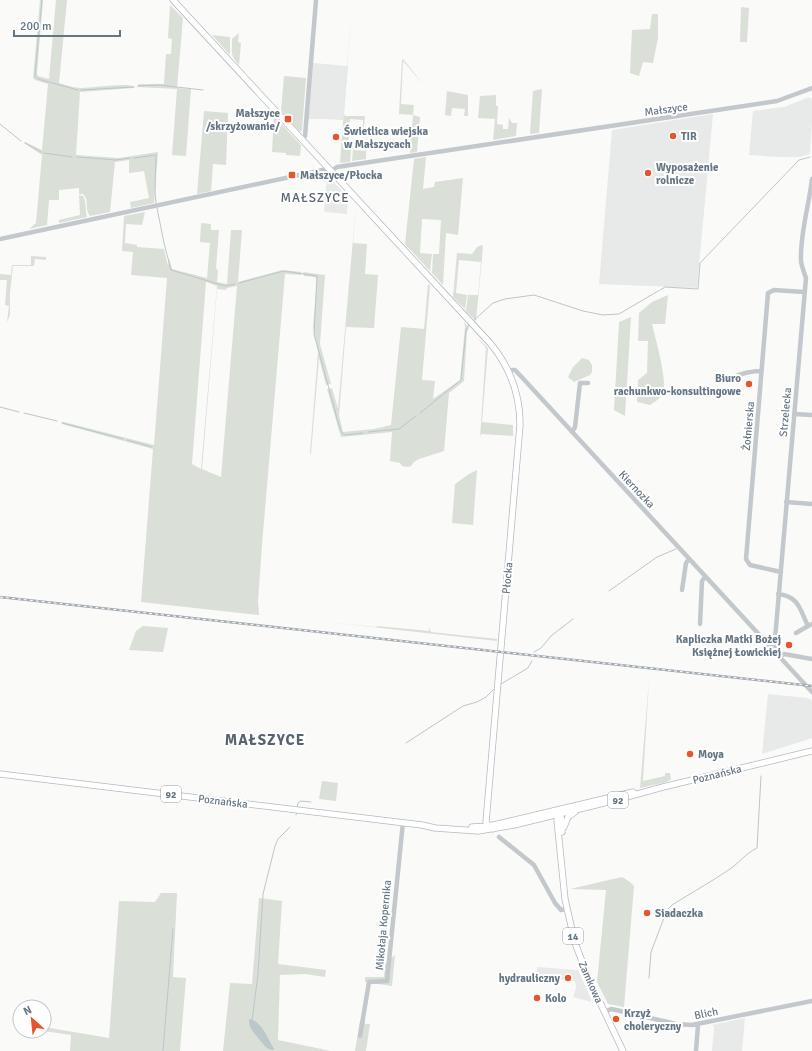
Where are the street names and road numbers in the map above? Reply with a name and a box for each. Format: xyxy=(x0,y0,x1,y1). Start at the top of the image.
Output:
street label: Małszyce xyxy=(644,100,689,119)
street label: Strzelecka xyxy=(777,387,794,437)
street label: Żołnierska xyxy=(739,400,757,451)
street label: Kiernozka xyxy=(616,468,658,511)
street label: Płocka xyxy=(500,561,515,595)
street label: Poznańska xyxy=(691,762,743,787)
road number: 92 xyxy=(161,786,181,802)
street label: Poznańska xyxy=(197,792,249,811)
road number: 92 xyxy=(608,792,628,808)
street label: Mikołaja Kopernika xyxy=(373,879,394,971)
road number: 14 xyxy=(563,928,583,944)
street label: Zamkowa xyxy=(576,959,606,1006)
street label: Blich xyxy=(693,1005,719,1022)

